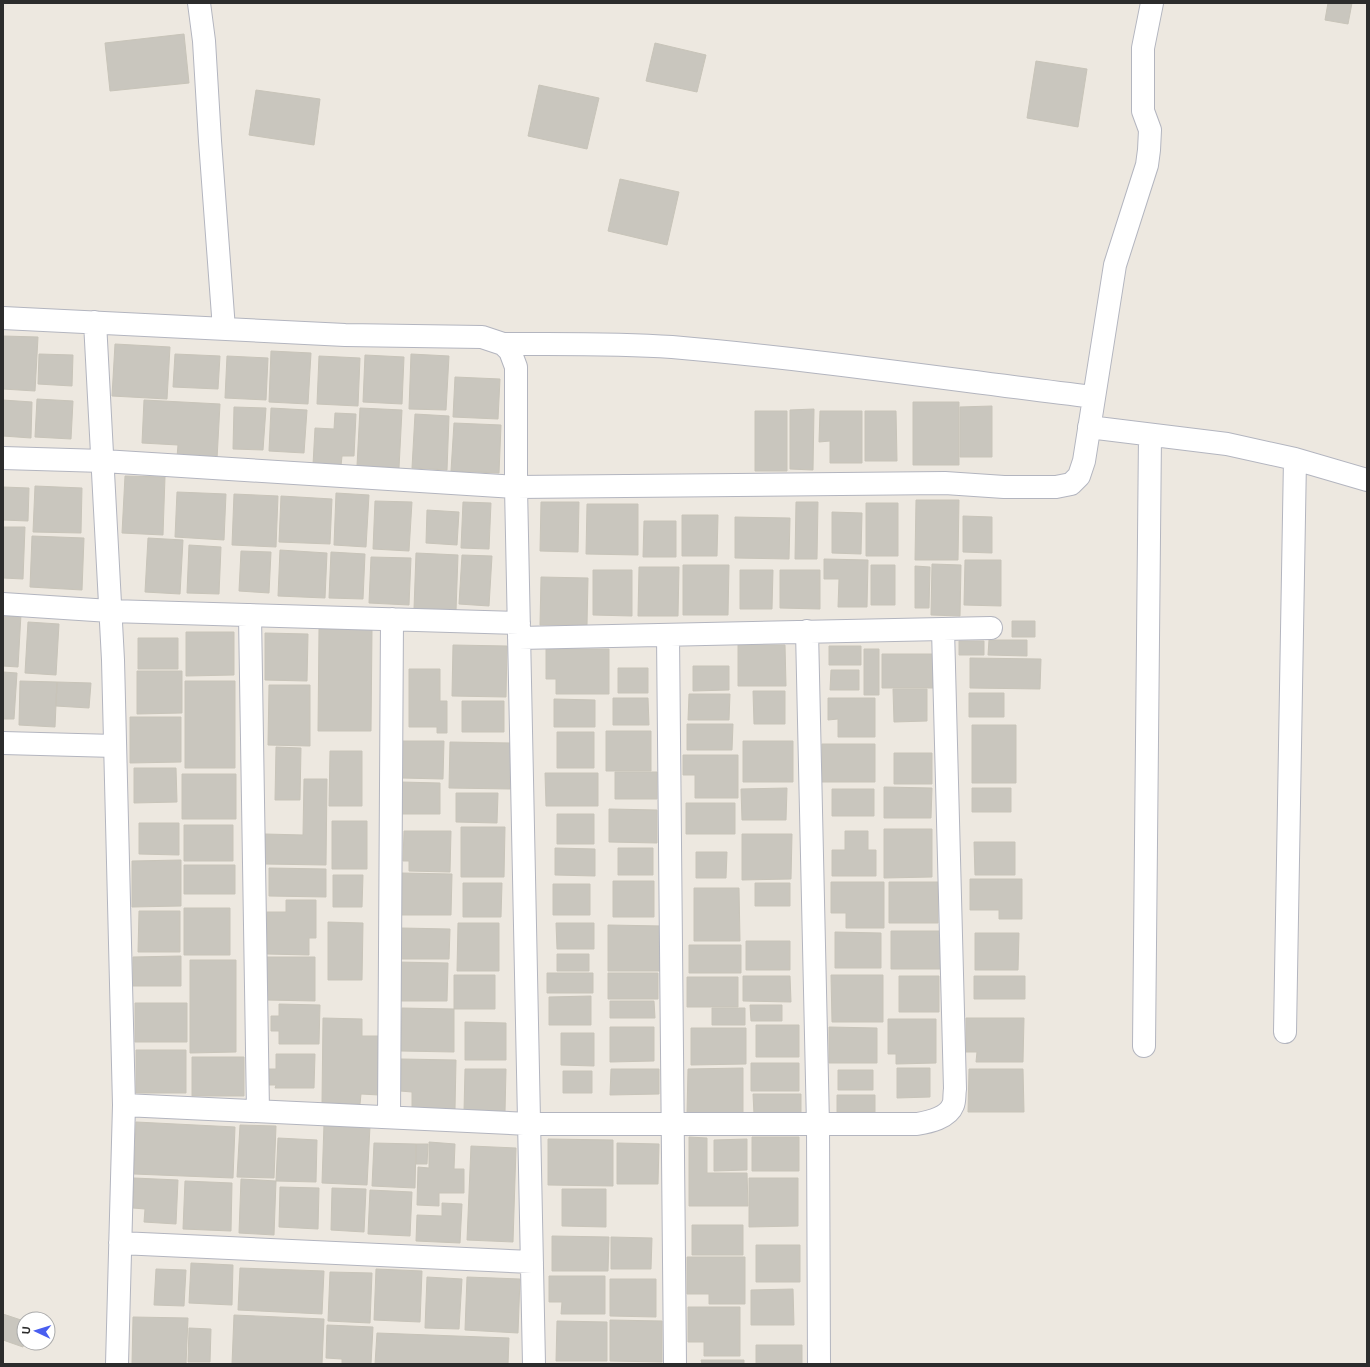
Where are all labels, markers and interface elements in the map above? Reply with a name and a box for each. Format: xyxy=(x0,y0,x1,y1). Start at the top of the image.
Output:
north arrow xyxy=(16,1311,56,1351)
text: U xyxy=(18,1326,33,1335)

